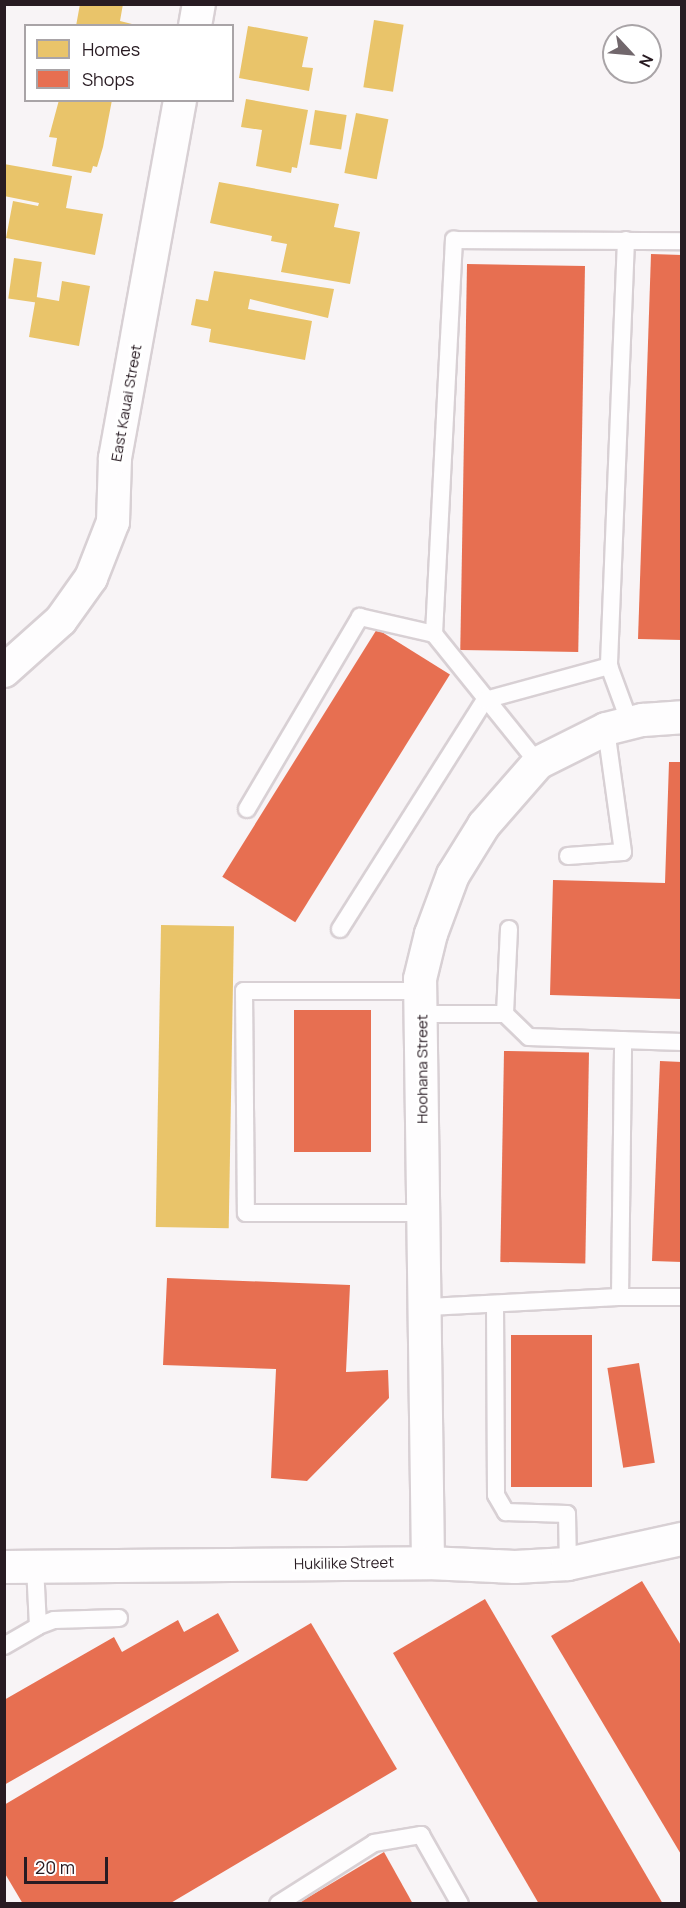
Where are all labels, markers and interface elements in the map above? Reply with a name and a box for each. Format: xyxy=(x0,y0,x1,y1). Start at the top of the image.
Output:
legend xyxy=(24,24,234,102)
north arrow xyxy=(602,24,662,84)
text: Homes xyxy=(82,37,140,61)
text: N xyxy=(634,51,659,71)
text: Shops xyxy=(82,67,134,91)
street label: East Kauai Street xyxy=(107,343,145,463)
street label: Hoohana Street xyxy=(413,1014,431,1124)
street label: Hukilike Street xyxy=(294,1553,394,1573)
scale bar xyxy=(27,1845,111,1883)
text: 20 m xyxy=(35,1855,75,1879)

